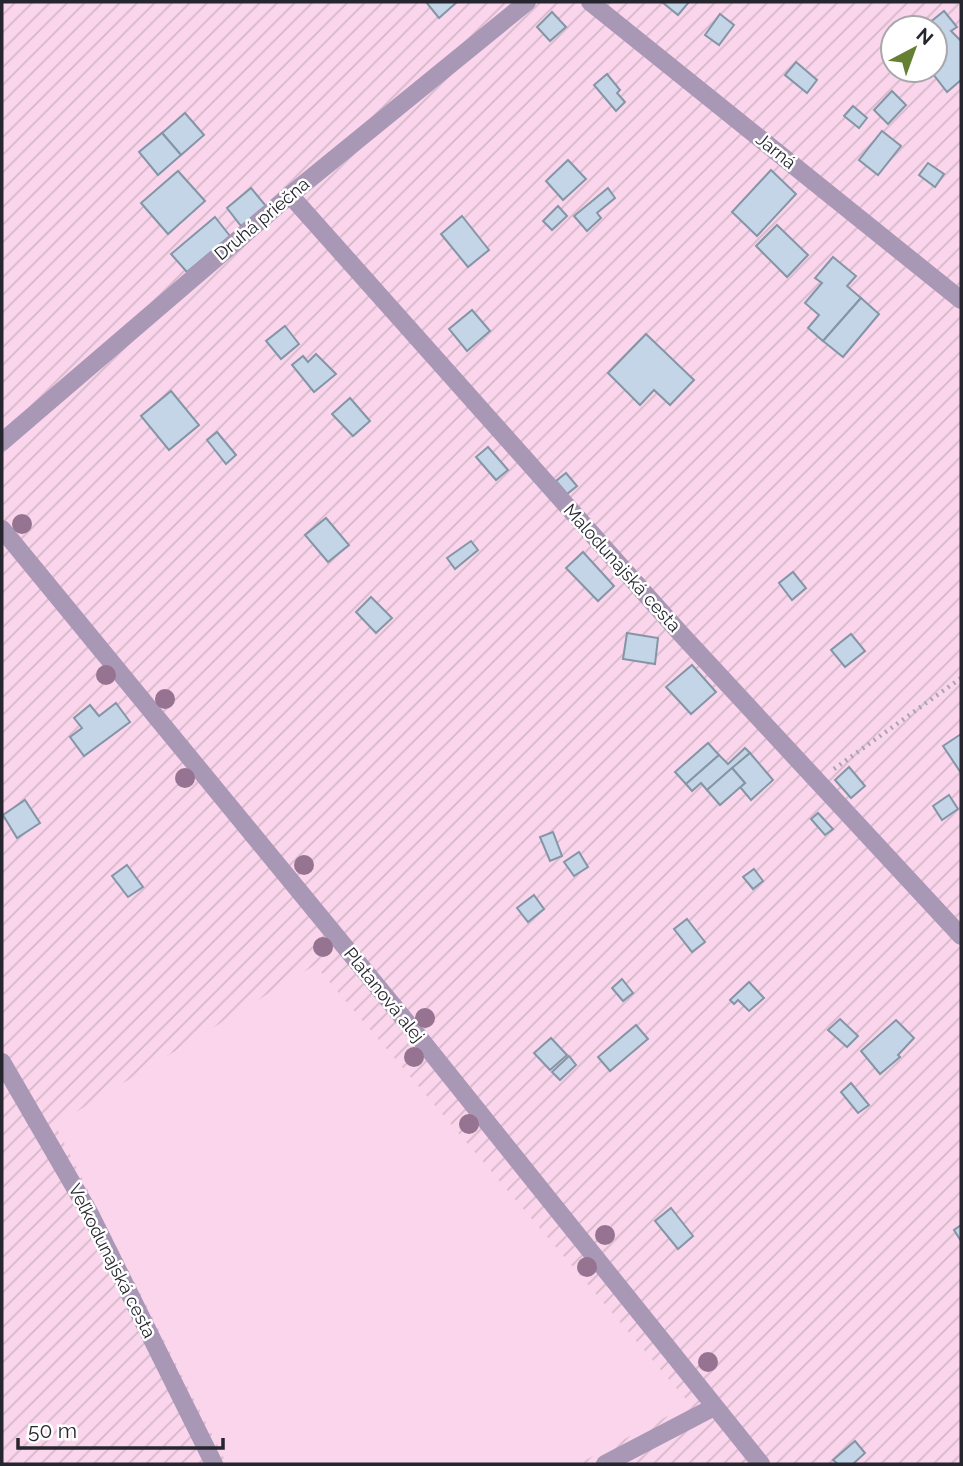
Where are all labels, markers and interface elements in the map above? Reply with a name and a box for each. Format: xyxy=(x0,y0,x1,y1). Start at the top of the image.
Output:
north arrow xyxy=(879,14,949,84)
text: N xyxy=(912,23,938,49)
street label: Jarná xyxy=(752,128,800,173)
street label: Druhá priečna xyxy=(210,173,313,264)
street label: Malodunajská cesta xyxy=(559,499,685,636)
street label: Platanová alej xyxy=(340,943,429,1046)
street label: Veľkodunajská cesta xyxy=(64,1180,160,1341)
scale bar xyxy=(18,1406,222,1450)
text: 50 m xyxy=(28,1418,77,1443)

